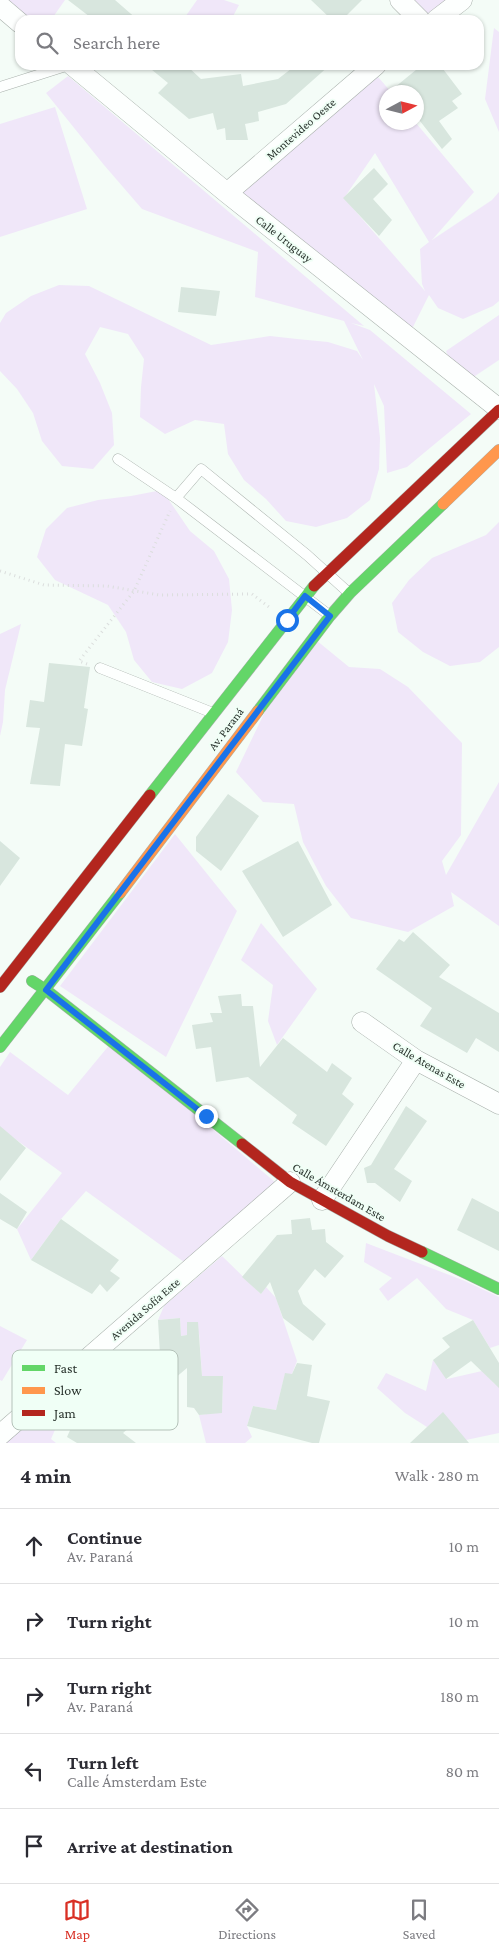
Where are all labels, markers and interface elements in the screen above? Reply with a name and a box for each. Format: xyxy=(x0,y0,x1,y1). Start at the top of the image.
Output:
search box xyxy=(15,15,484,70)
icon: search xyxy=(33,29,61,57)
text: Search here xyxy=(73,32,160,53)
north arrow xyxy=(379,85,424,130)
street label: Montevideo Oeste xyxy=(264,95,338,163)
street label: Calle Uruguay xyxy=(253,213,315,266)
route start xyxy=(276,609,299,632)
street label: Av. Paraná xyxy=(205,705,247,753)
street label: Calle Atenas Este xyxy=(390,1039,468,1091)
route end xyxy=(195,1105,218,1128)
street label: Calle Ámsterdam Este xyxy=(290,1160,388,1224)
street label: Avenida Sofía Este xyxy=(107,1275,183,1343)
legend xyxy=(12,1350,178,1430)
text: Fast xyxy=(54,1360,78,1376)
text: Slow xyxy=(54,1382,82,1398)
text: Jam xyxy=(52,1405,76,1421)
text: 4 min xyxy=(20,1464,71,1488)
text: Walk · 280 m xyxy=(395,1467,479,1484)
text: Continue xyxy=(67,1527,142,1548)
icon: ahead xyxy=(20,1532,48,1560)
text: 10 m xyxy=(449,1538,479,1555)
text: Av. Paraná xyxy=(67,1548,133,1565)
icon: right xyxy=(20,1607,48,1635)
text: Turn right xyxy=(67,1611,152,1632)
text: 10 m xyxy=(449,1613,479,1630)
text: Turn right xyxy=(67,1677,152,1698)
icon: right xyxy=(20,1682,48,1710)
text: 180 m xyxy=(440,1688,479,1705)
text: Av. Paraná xyxy=(67,1698,133,1715)
text: Turn left xyxy=(67,1752,139,1773)
icon: left xyxy=(20,1757,48,1785)
text: 80 m xyxy=(445,1763,479,1780)
text: Calle Ámsterdam Este xyxy=(67,1773,207,1790)
icon: arrive xyxy=(20,1832,48,1860)
text: Arrive at destination xyxy=(67,1836,233,1857)
tab: Map xyxy=(63,1896,91,1942)
tab: Directions xyxy=(218,1896,276,1942)
tab: Saved xyxy=(403,1896,436,1942)

